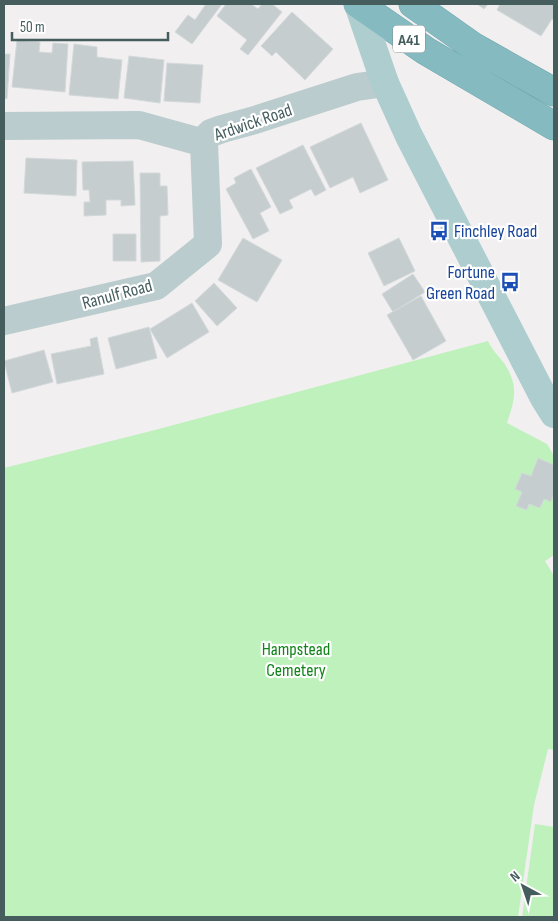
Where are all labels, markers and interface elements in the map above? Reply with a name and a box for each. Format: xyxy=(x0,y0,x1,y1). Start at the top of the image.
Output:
scale bar xyxy=(12,10,169,42)
text: 50 m xyxy=(20,18,45,37)
road number: A41 xyxy=(393,26,425,52)
street label: Ardwick Road xyxy=(211,99,295,146)
bus stop icon: Finchley Road xyxy=(428,220,450,242)
place label: Finchley Road xyxy=(454,221,537,242)
place label: Fortune Green Road xyxy=(426,262,495,304)
bus stop icon: Fortune Green Road xyxy=(499,271,521,293)
street label: Ranulf Road xyxy=(80,275,154,314)
park label: Hampstead Cemetery xyxy=(262,639,330,681)
north arrow xyxy=(498,861,548,911)
text: N xyxy=(507,868,523,885)

